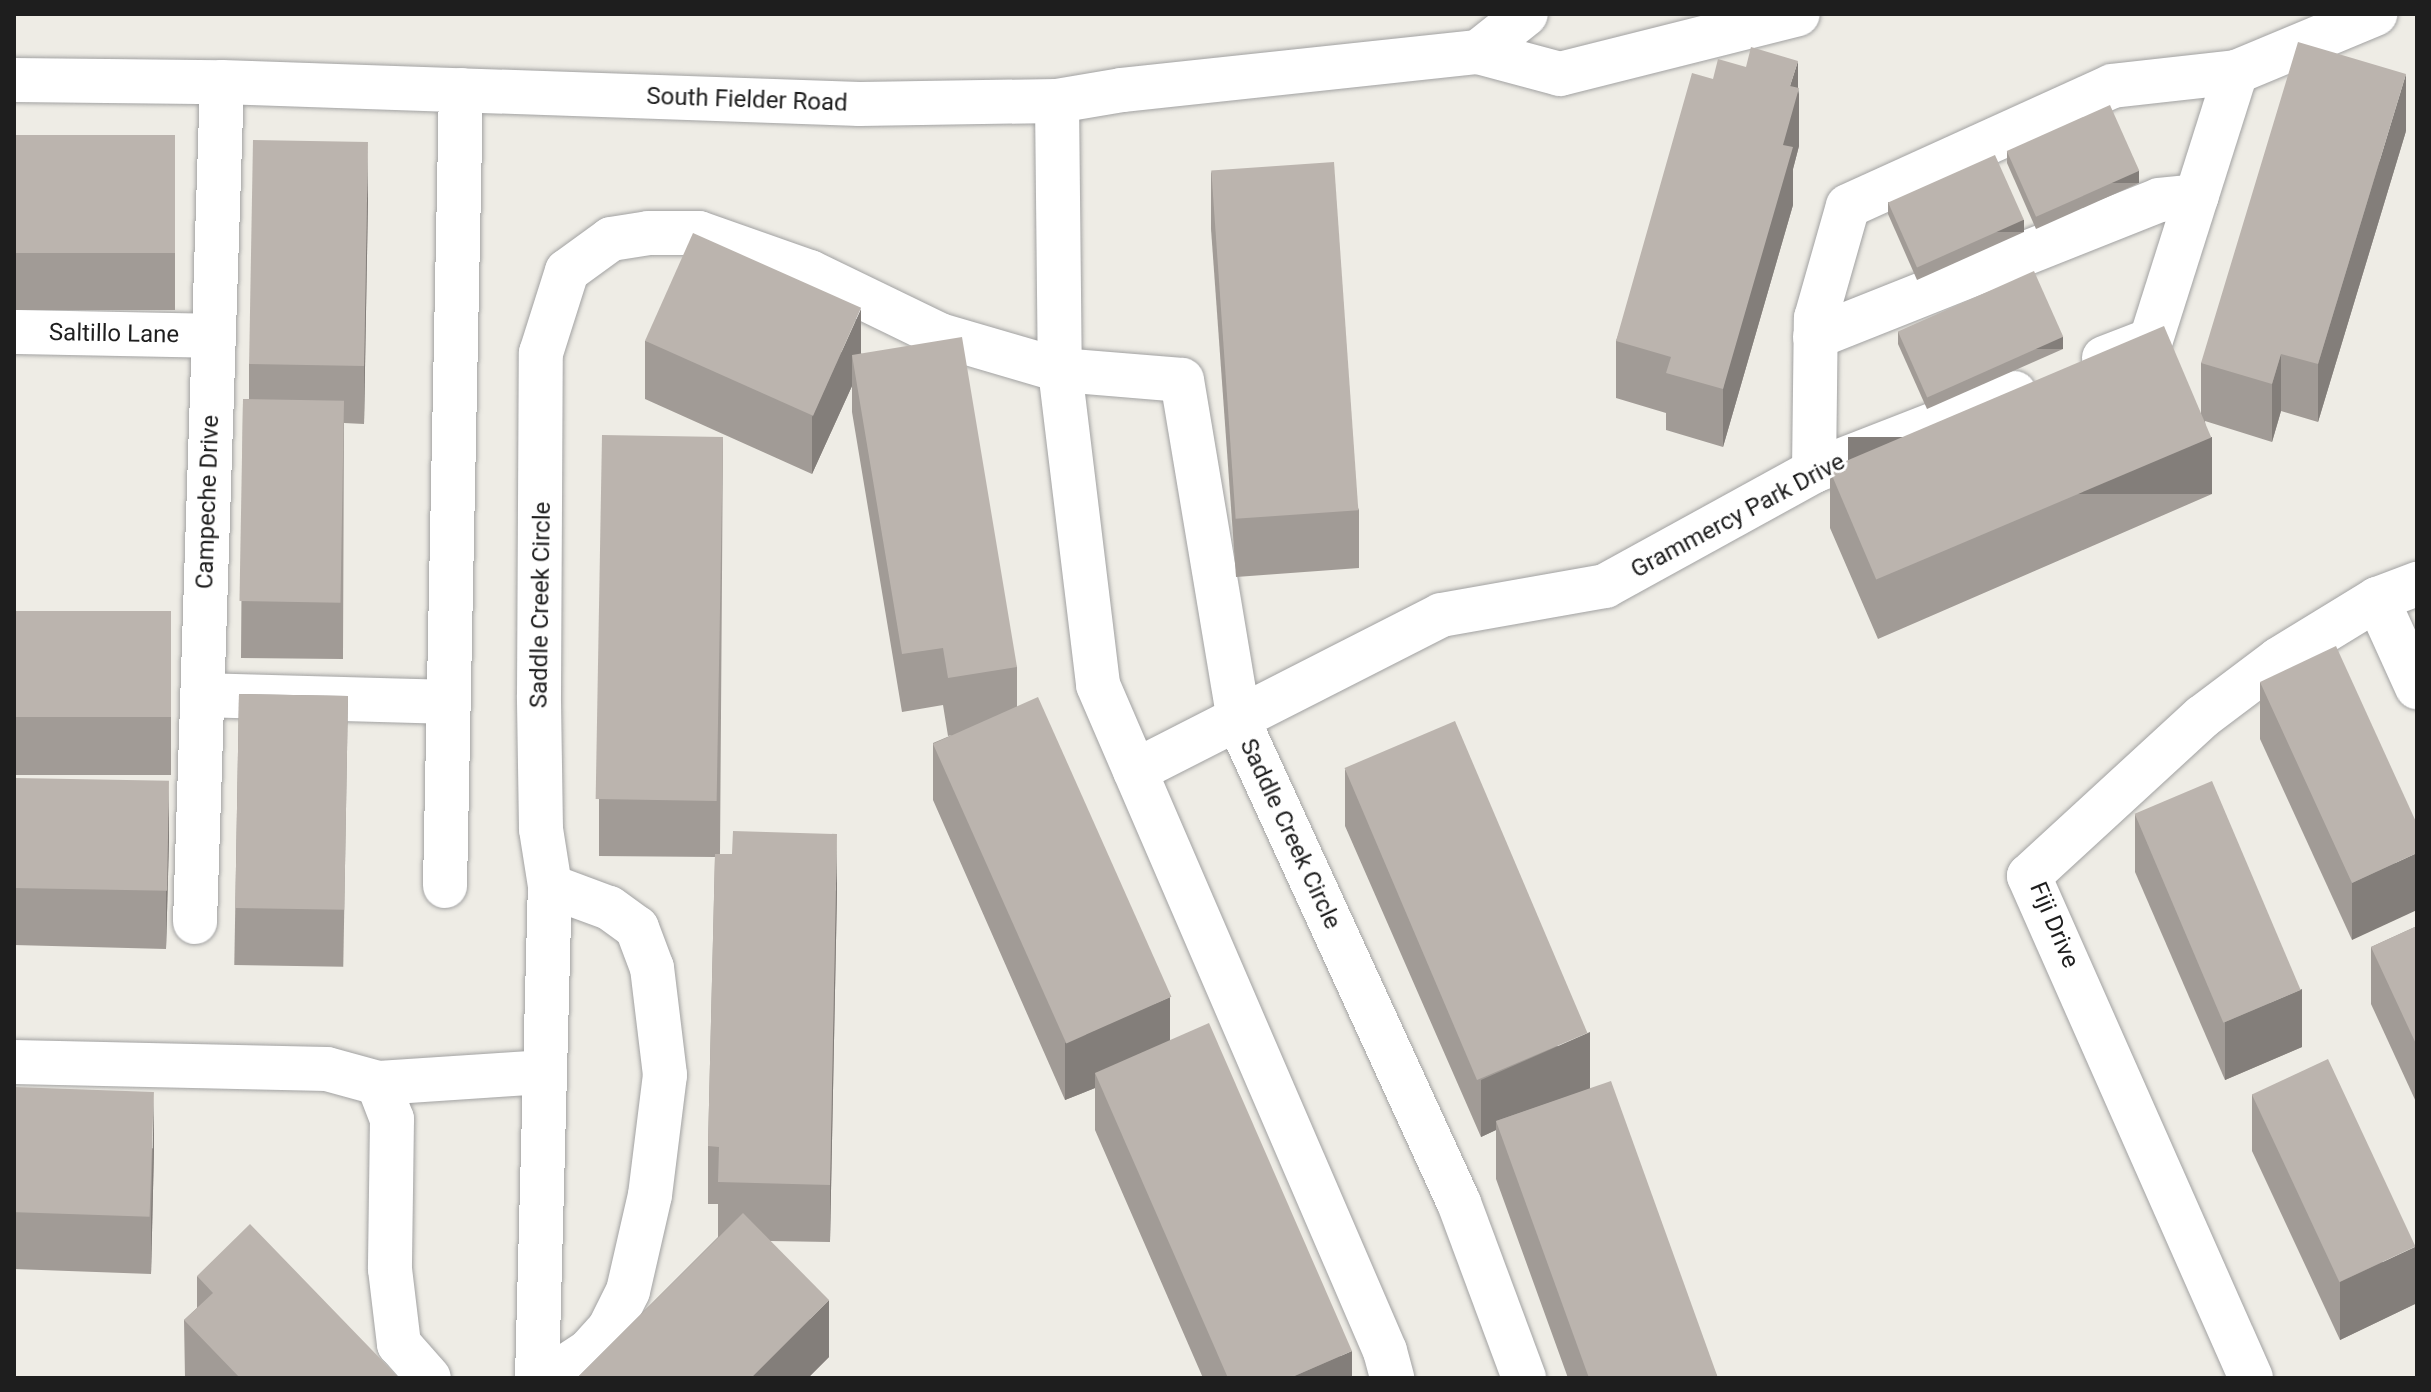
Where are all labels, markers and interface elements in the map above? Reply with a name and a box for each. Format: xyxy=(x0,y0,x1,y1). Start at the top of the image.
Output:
street label: South Fielder Road xyxy=(646,82,848,118)
street label: Saltillo Lane xyxy=(49,318,179,350)
street label: Campeche Drive xyxy=(191,414,225,590)
street label: Grammercy Park Drive xyxy=(1626,447,1850,585)
street label: Saddle Creek Circle xyxy=(525,502,557,708)
street label: Saddle Creek Circle xyxy=(1233,734,1347,934)
street label: Fiji Drive xyxy=(2023,878,2085,972)

